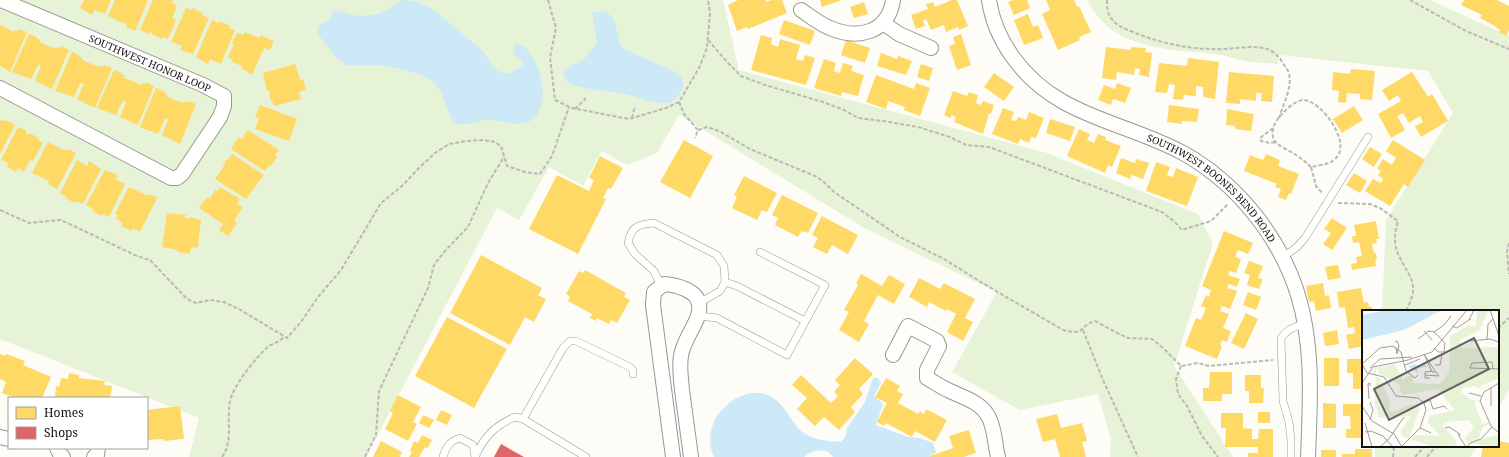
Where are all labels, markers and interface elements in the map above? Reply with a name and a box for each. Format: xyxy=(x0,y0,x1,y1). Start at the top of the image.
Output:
street label: SOUTHWEST HONOR LOOP xyxy=(87,31,213,95)
street label: SOUTHWEST BOONES BEND ROAD xyxy=(1145,130,1279,245)
inset map xyxy=(1362,310,1499,447)
legend xyxy=(8,397,148,449)
text: Homes xyxy=(44,404,84,421)
text: Shops xyxy=(44,424,78,441)

